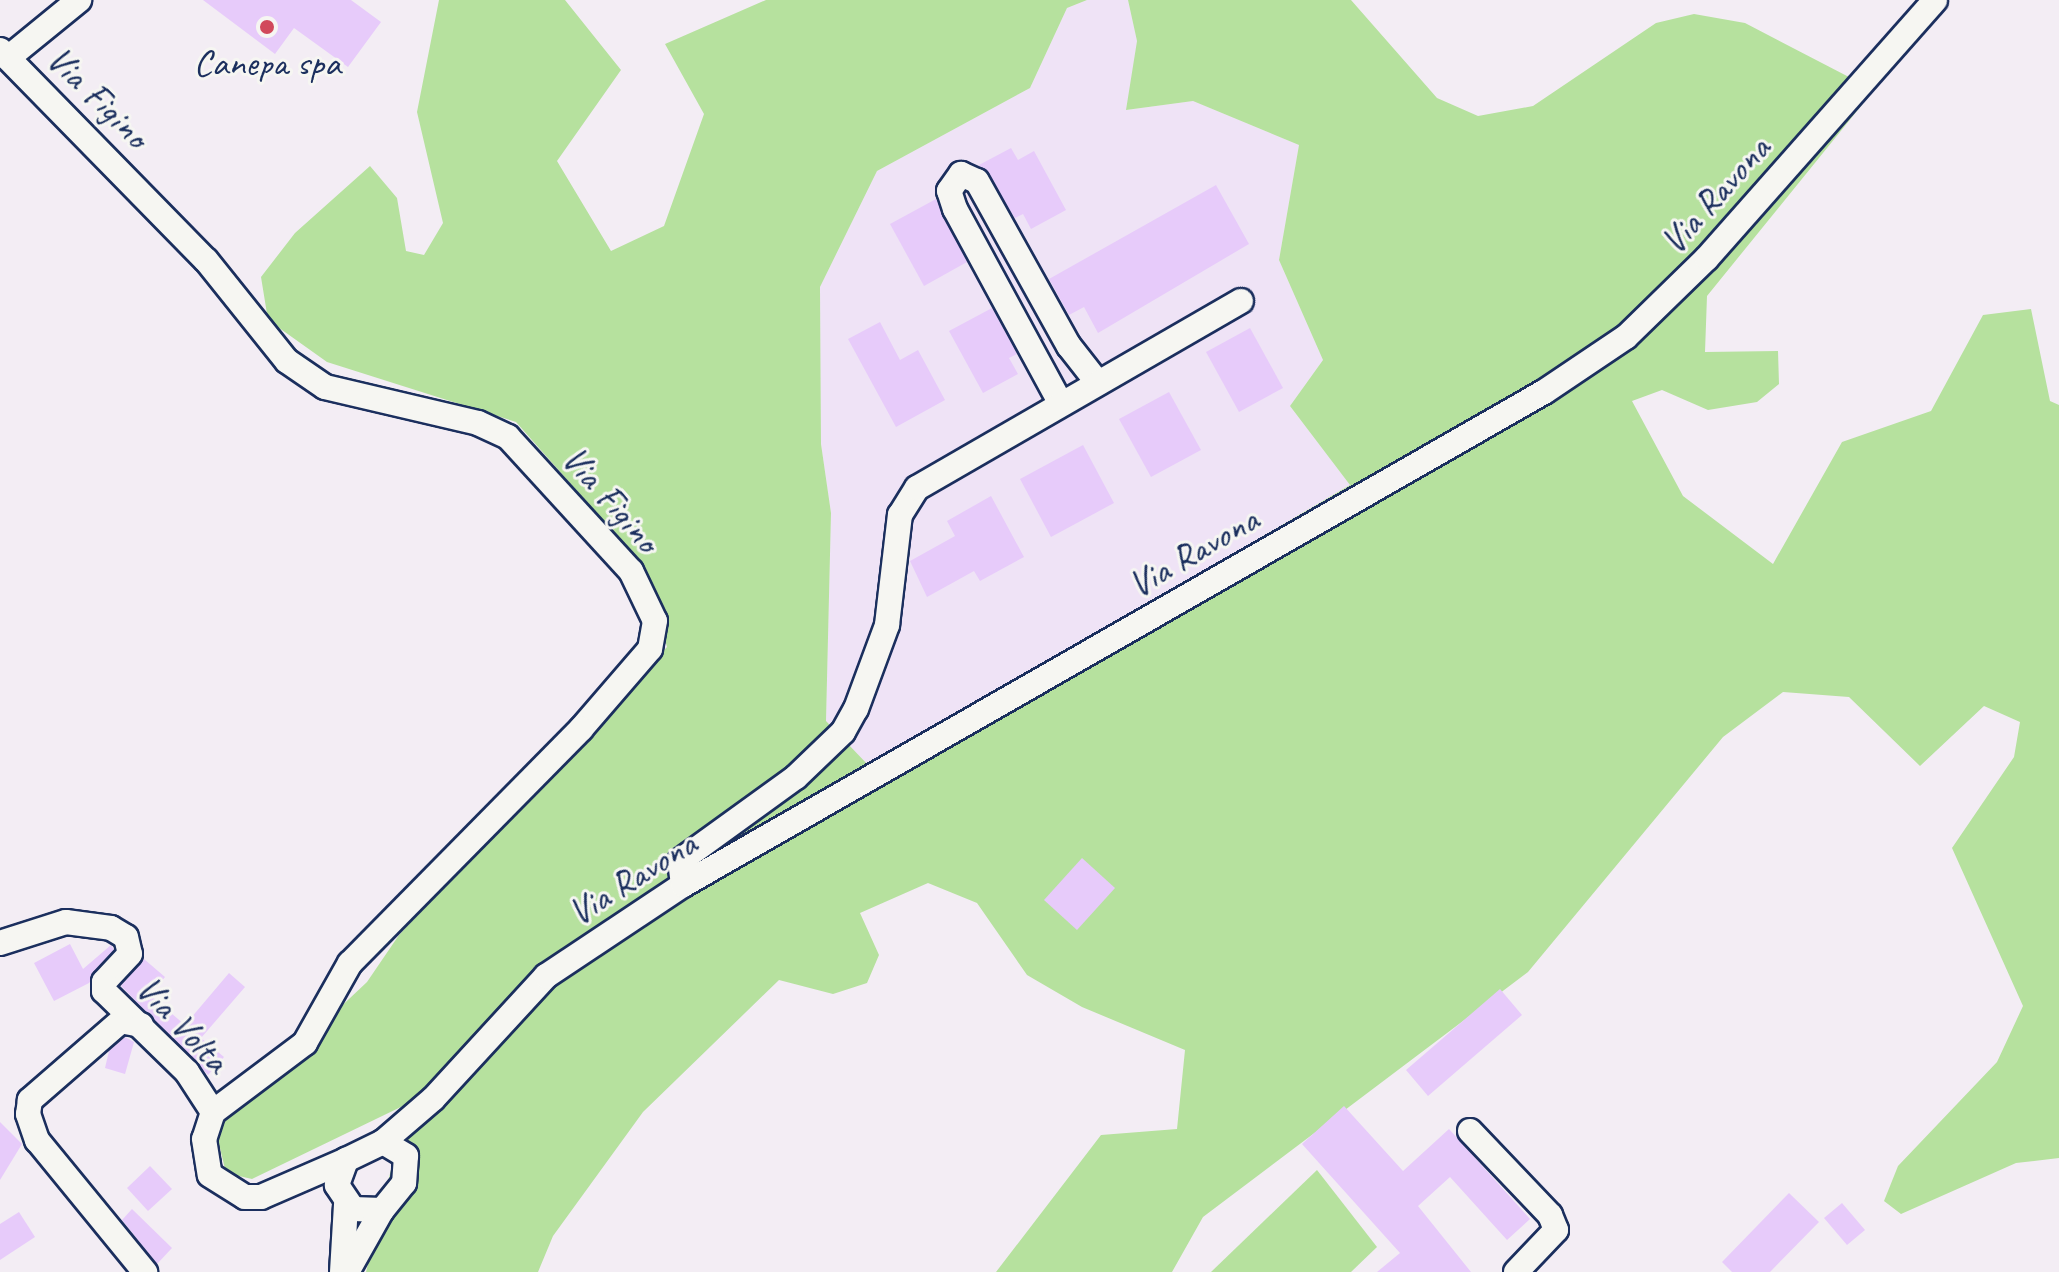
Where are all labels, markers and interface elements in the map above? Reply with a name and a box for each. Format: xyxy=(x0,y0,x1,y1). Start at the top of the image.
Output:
marker: Canepa spa xyxy=(258,18,276,36)
street label: Via Figino xyxy=(37,36,159,158)
place label: Canepa spa xyxy=(193,40,341,86)
street label: Via Ravona xyxy=(1650,126,1780,264)
street label: Via Figino xyxy=(552,436,670,562)
street label: Via Ravona xyxy=(1119,496,1267,608)
street label: Via Ravona xyxy=(559,820,705,936)
street label: Via Volta xyxy=(127,966,239,1082)

